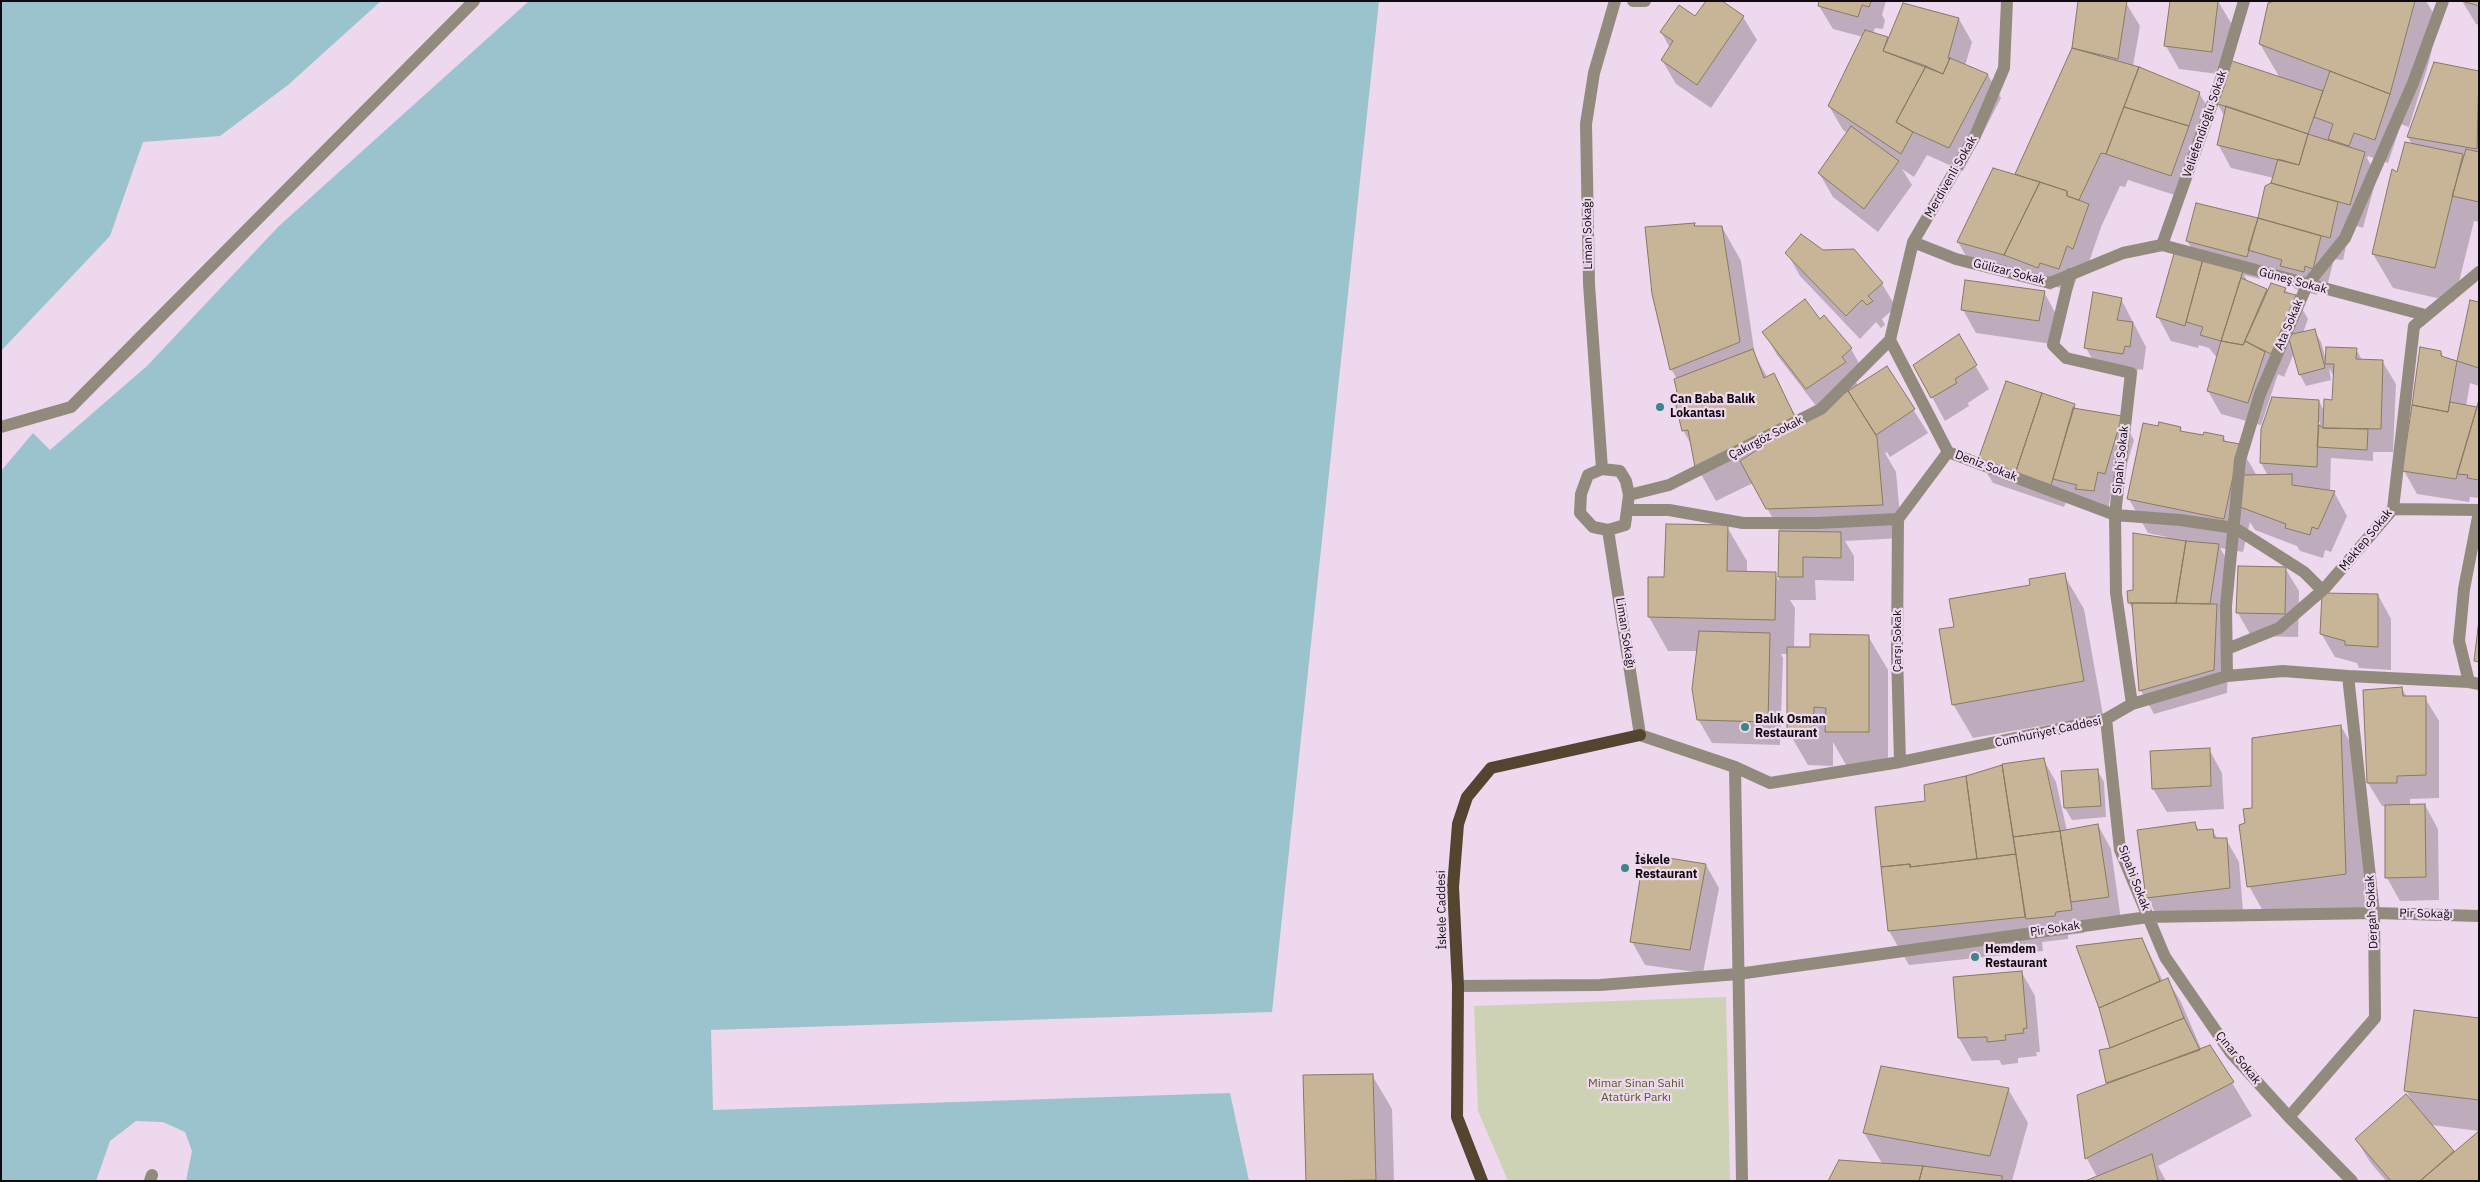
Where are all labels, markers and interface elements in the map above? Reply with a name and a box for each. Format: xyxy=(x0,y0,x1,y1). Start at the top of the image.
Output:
street label: Veliefendioğlu Sokak xyxy=(2180,69,2230,179)
street label: Merdivenli Sokak xyxy=(1922,134,1980,220)
street label: Liman Sokağı xyxy=(1580,198,1596,270)
street label: Gülizar Sokak xyxy=(1972,256,2046,288)
street label: Güneş Sokak xyxy=(2257,265,2329,297)
street label: Ata Sokak xyxy=(2272,297,2306,353)
place label: Can Baba Balık Lokantası xyxy=(1670,393,1755,421)
marker: Can Baba Balık Lokantası xyxy=(1654,401,1666,413)
street label: Çakırgöz Sokak xyxy=(1727,413,1805,463)
street label: Sipahi Sokak xyxy=(2110,425,2132,495)
street label: Deniz Sokak xyxy=(1953,448,2019,484)
street label: Mektep Sokak xyxy=(2337,506,2395,574)
street label: Liman Sokağı xyxy=(1612,597,1638,669)
street label: Çarşı Sokak xyxy=(1891,610,1905,672)
place label: Balık Osman Restaurant xyxy=(1755,713,1826,741)
street label: Cumhuriyet Caddesi xyxy=(1993,714,2103,750)
marker: Balık Osman Restaurant xyxy=(1739,721,1751,733)
street label: Sipahi Sokak xyxy=(2115,843,2153,913)
place label: İskele Restaurant xyxy=(1635,854,1697,882)
marker: İskele Restaurant xyxy=(1619,862,1631,874)
street label: İskele Caddesi xyxy=(1434,870,1450,950)
street label: Dergah Sokak xyxy=(2363,875,2381,949)
street label: Pir Sokağı xyxy=(2399,906,2453,922)
street label: Pir Sokak xyxy=(2029,918,2081,940)
place label: Hemdem Restaurant xyxy=(1985,943,2047,971)
marker: Hemdem Restaurant xyxy=(1969,951,1981,963)
street label: Çınar Sokak xyxy=(2212,1029,2264,1087)
park label: Mimar Sinan Sahil Atatürk Parkı xyxy=(1588,1077,1684,1105)

